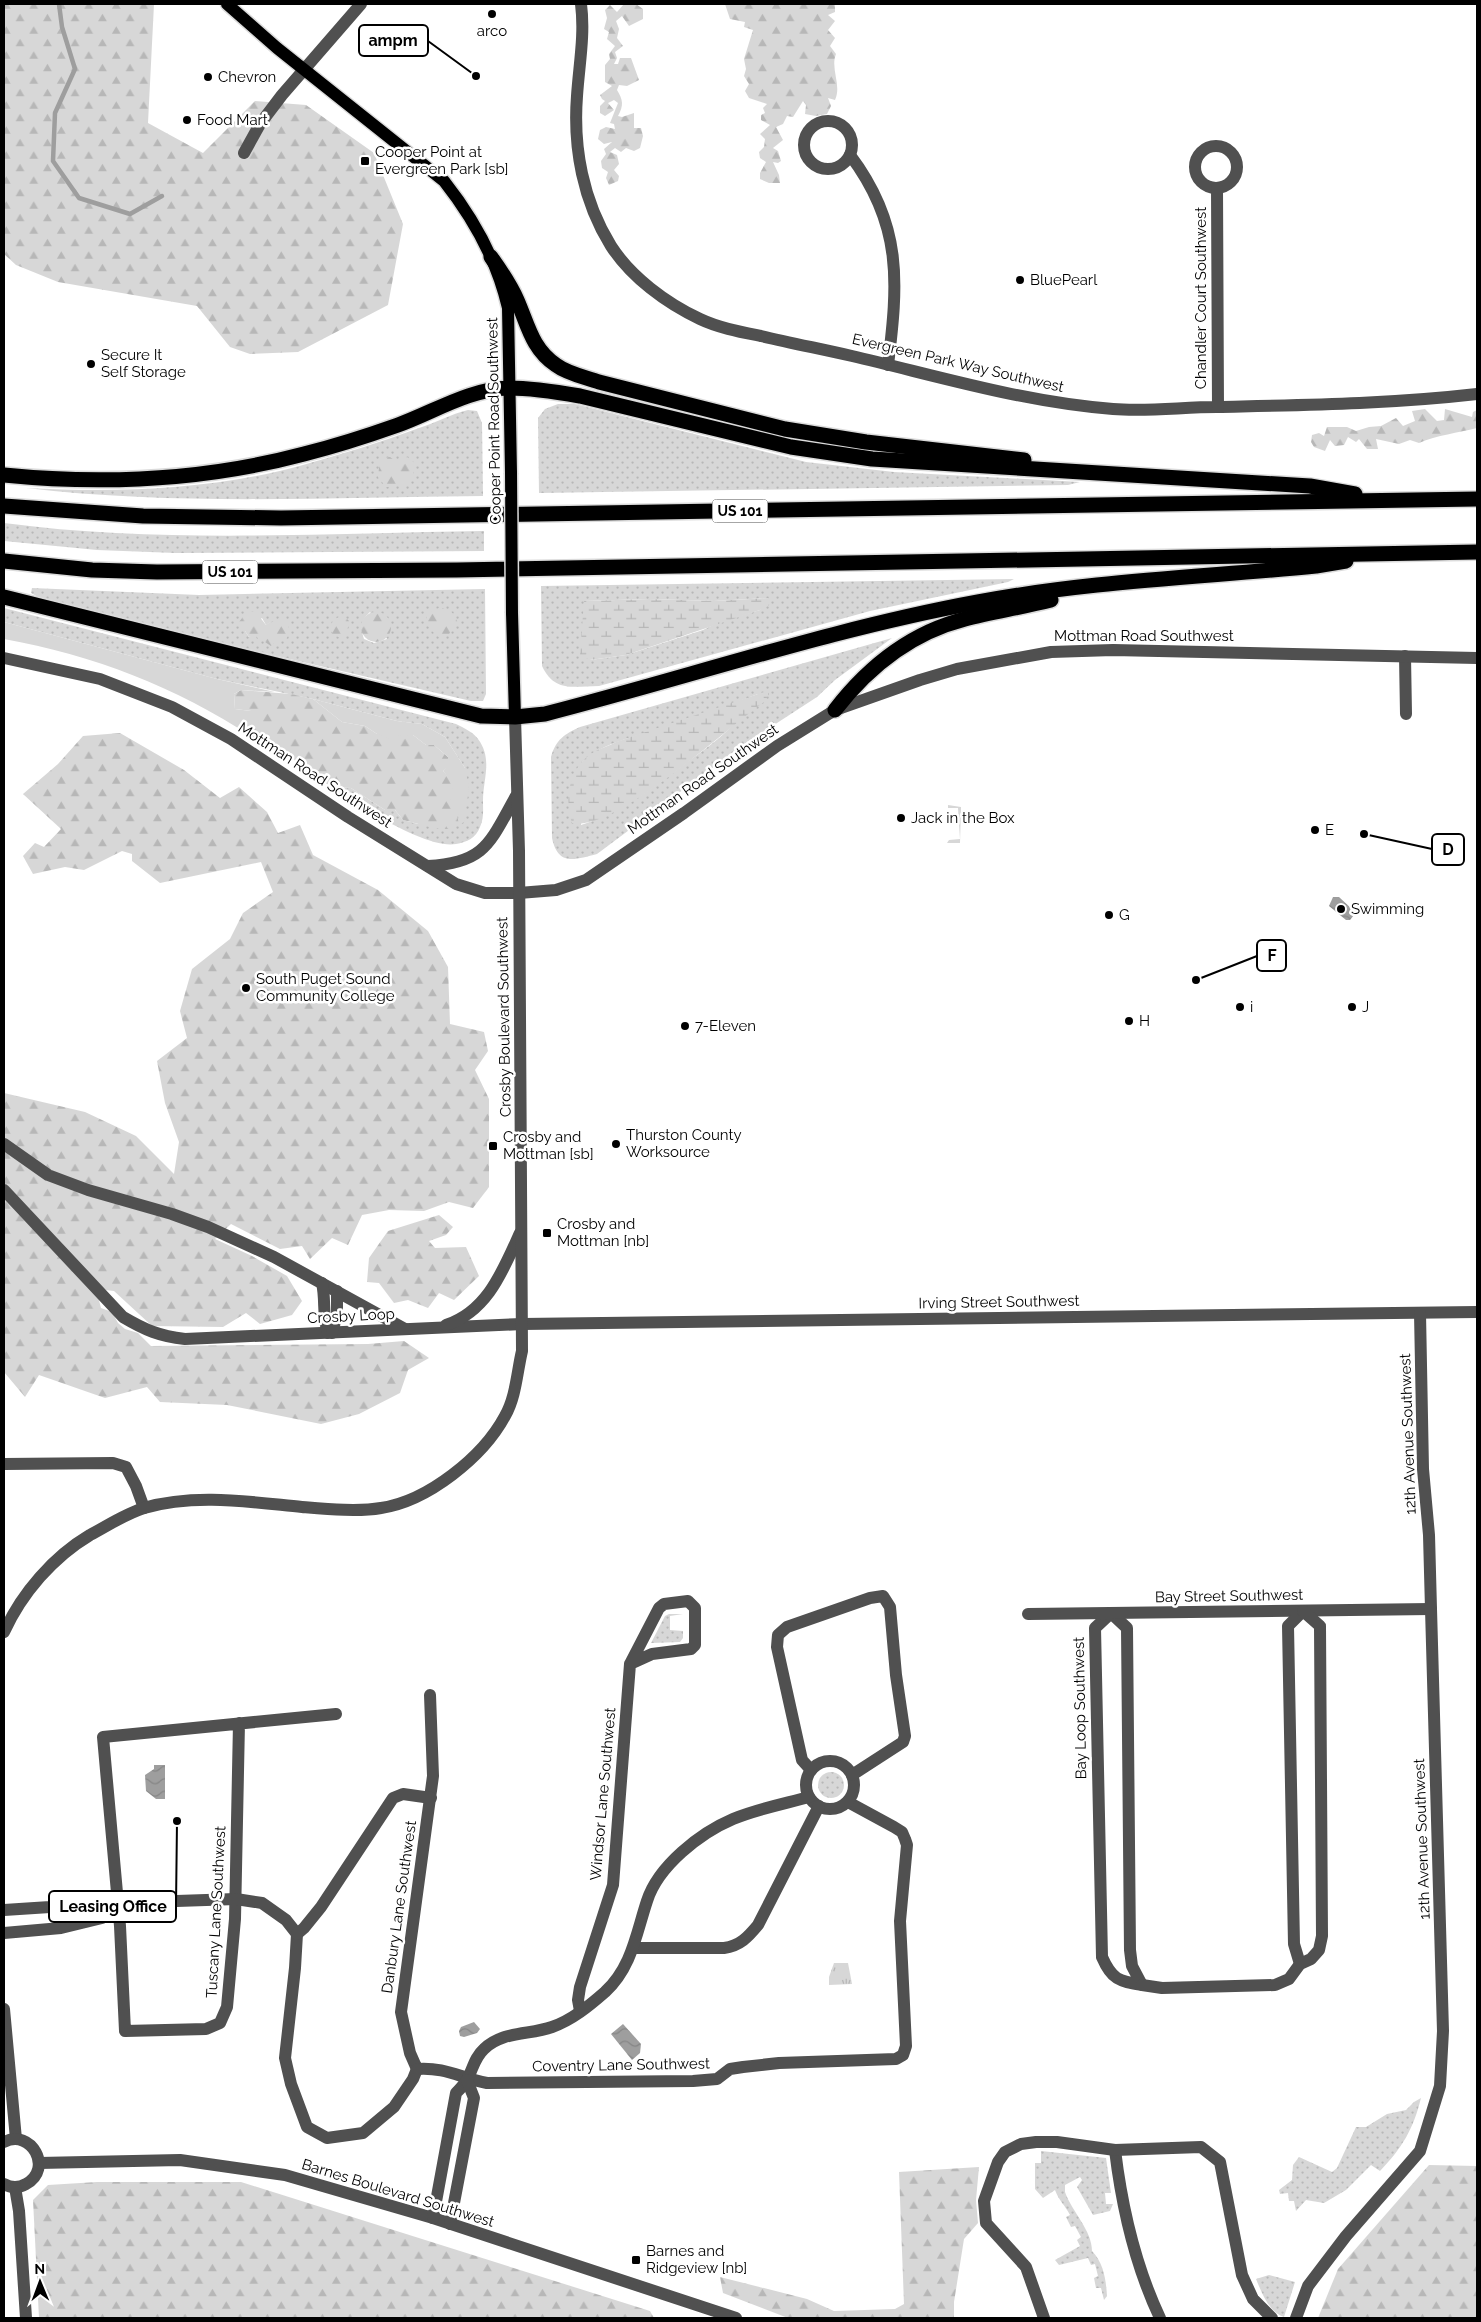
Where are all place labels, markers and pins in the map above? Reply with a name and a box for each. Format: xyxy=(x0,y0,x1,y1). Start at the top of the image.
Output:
marker: arco xyxy=(486,8,498,20)
place label: arco xyxy=(477,22,507,40)
callout: ampm xyxy=(359,25,428,56)
place label: Chevron xyxy=(218,68,276,86)
marker: Chevron xyxy=(202,71,214,83)
place label: Food Mart xyxy=(197,111,268,129)
marker: Food Mart xyxy=(181,114,193,126)
place label: Cooper Point at Evergreen Park [sb] xyxy=(375,143,508,178)
marker: Cooper Point at Evergreen Park [sb] xyxy=(359,155,371,167)
place label: BluePearl xyxy=(1030,271,1098,289)
marker: BluePearl xyxy=(1014,274,1026,286)
place label: Secure It Self Storage xyxy=(101,346,186,381)
marker: Secure It Self Storage xyxy=(85,358,97,370)
place label: Jack in the Box xyxy=(911,809,1015,827)
marker: Jack in the Box xyxy=(895,812,907,824)
place label: E xyxy=(1325,821,1334,839)
marker: E xyxy=(1309,824,1321,836)
callout: D xyxy=(1432,834,1464,865)
place label: Swimming xyxy=(1351,900,1424,918)
marker: Swimming xyxy=(1335,903,1347,915)
place label: G xyxy=(1119,906,1130,924)
marker: G xyxy=(1103,909,1115,921)
callout: F xyxy=(1257,940,1286,971)
place label: South Puget Sound Community College xyxy=(256,970,395,1005)
marker: South Puget Sound Community College xyxy=(240,982,252,994)
place label: i xyxy=(1250,998,1253,1016)
place label: J xyxy=(1362,998,1369,1016)
marker: i xyxy=(1234,1001,1246,1013)
marker: J xyxy=(1346,1001,1358,1013)
place label: H xyxy=(1139,1012,1150,1030)
marker: H xyxy=(1123,1015,1135,1027)
place label: 7-Eleven xyxy=(695,1017,756,1035)
marker: 7-Eleven xyxy=(679,1020,691,1032)
place label: Thurston County Worksource xyxy=(626,1126,742,1161)
place label: Crosby and Mottman [sb] xyxy=(503,1128,594,1163)
marker: Thurston County Worksource xyxy=(610,1138,622,1150)
marker: Crosby and Mottman [sb] xyxy=(487,1140,499,1152)
place label: Crosby and Mottman [nb] xyxy=(557,1215,649,1250)
marker: Crosby and Mottman [nb] xyxy=(541,1227,553,1239)
callout: Leasing Office xyxy=(49,1891,176,1922)
place label: Barnes and Ridgeview [nb] xyxy=(646,2242,747,2277)
marker: Barnes and Ridgeview [nb] xyxy=(630,2254,642,2266)

